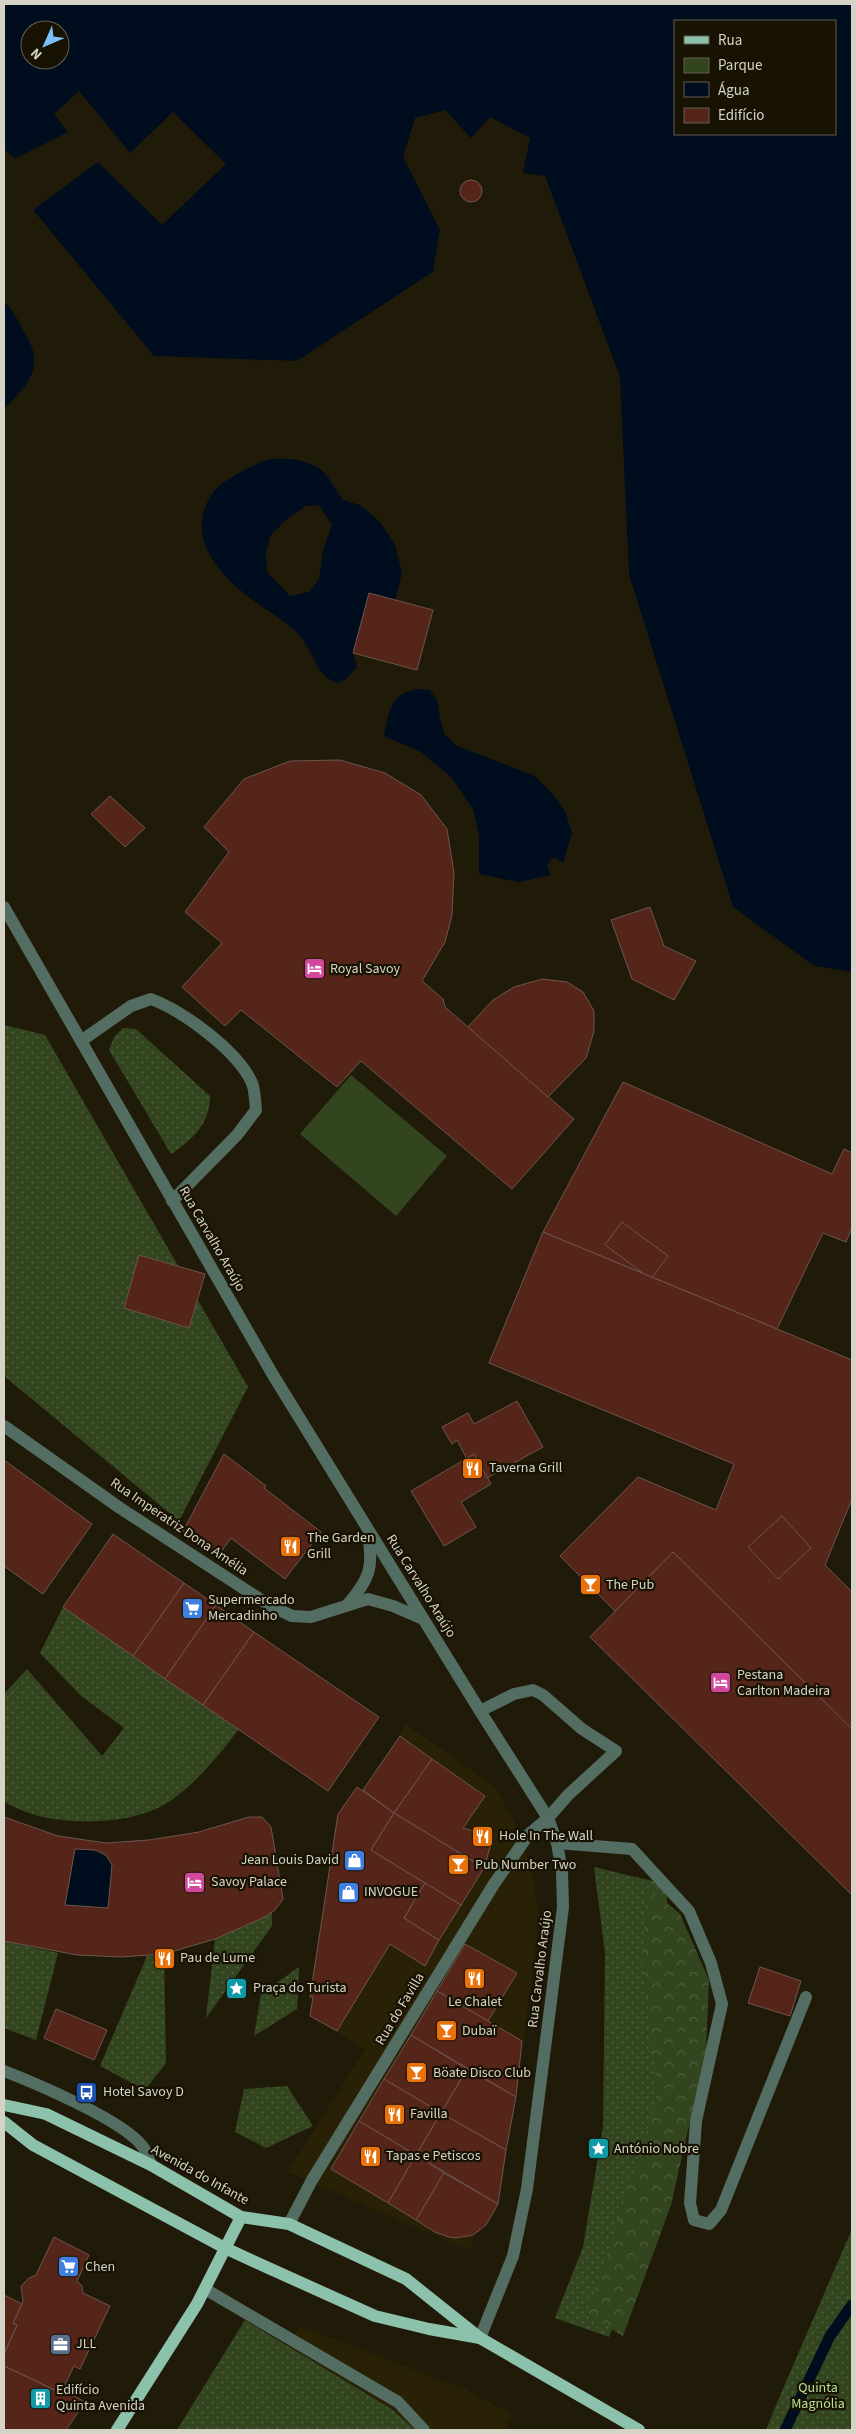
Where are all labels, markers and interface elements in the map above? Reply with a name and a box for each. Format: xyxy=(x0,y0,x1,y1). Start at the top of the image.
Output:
north arrow xyxy=(20,20,70,70)
legend xyxy=(674,20,836,135)
text: Rua xyxy=(718,30,742,51)
text: N xyxy=(26,43,47,64)
text: Parque xyxy=(718,55,762,76)
text: Água xyxy=(718,80,749,101)
text: Edifício xyxy=(718,105,765,126)
hotel icon: Royal Savoy xyxy=(302,957,326,981)
place label: Royal Savoy xyxy=(330,959,401,979)
street label: Rua Carvalho Araújo xyxy=(174,1183,250,1295)
restaurant icon: Taverna Grill xyxy=(461,1456,485,1480)
place label: Taverna Grill xyxy=(489,1458,563,1478)
street label: Rua Imperatriz Dona Amélia xyxy=(106,1473,252,1581)
place label: The Garden Grill xyxy=(307,1528,375,1564)
street label: Rua Carvalho Araújo xyxy=(381,1530,461,1642)
restaurant icon: The Garden Grill xyxy=(279,1534,303,1558)
bar icon: The Pub xyxy=(578,1573,602,1597)
place label: The Pub xyxy=(606,1575,654,1595)
place label: Supermercado Mercadinho xyxy=(208,1590,295,1626)
supermarket icon: Supermercado Mercadinho xyxy=(180,1596,204,1620)
place label: Pestana Carlton Madeira xyxy=(737,1665,830,1701)
hotel icon: Pestana Carlton Madeira xyxy=(709,1671,733,1695)
restaurant icon: Hole In The Wall xyxy=(471,1824,495,1848)
place label: Hole In The Wall xyxy=(499,1826,593,1846)
shop icon: Jean Louis David xyxy=(343,1848,367,1872)
place label: Jean Louis David xyxy=(241,1850,339,1870)
bar icon: Pub Number Two xyxy=(447,1853,471,1877)
place label: Pub Number Two xyxy=(475,1855,576,1875)
hotel icon: Savoy Palace xyxy=(183,1870,207,1894)
place label: Savoy Palace xyxy=(211,1872,287,1892)
shop icon: INVOGUE xyxy=(336,1880,360,1904)
place label: INVOGUE xyxy=(364,1882,418,1902)
street label: Rua Carvalho Araújo xyxy=(523,1909,557,2029)
restaurant icon: Pau de Lume xyxy=(152,1946,176,1970)
place label: Pau de Lume xyxy=(180,1948,255,1968)
restaurant icon: Le Chalet xyxy=(463,1967,487,1991)
street label: Rua do Favilla xyxy=(370,1969,430,2049)
place icon: Praça do Turista xyxy=(225,1976,249,2000)
place label: Praça do Turista xyxy=(253,1978,347,1998)
place label: Le Chalet xyxy=(448,1992,502,2012)
bar icon: Dubaï xyxy=(434,2019,458,2043)
place label: Dubaï xyxy=(462,2021,497,2041)
bar icon: Böate Disco Club xyxy=(405,2061,429,2085)
place label: Böate Disco Club xyxy=(433,2063,531,2083)
bus stop icon: Hotel Savoy D xyxy=(75,2080,99,2104)
place label: Hotel Savoy D xyxy=(103,2082,184,2102)
restaurant icon: Favilla xyxy=(382,2102,406,2126)
place label: Favilla xyxy=(410,2104,448,2124)
place icon: António Nobre xyxy=(586,2137,610,2161)
place label: António Nobre xyxy=(614,2139,699,2159)
street label: Avenida do Infante xyxy=(147,2140,253,2210)
restaurant icon: Tapas e Petiscos xyxy=(358,2144,382,2168)
place label: Tapas e Petiscos xyxy=(386,2146,481,2166)
supermarket icon: Chen xyxy=(57,2255,81,2279)
place label: Chen xyxy=(85,2257,115,2277)
office icon: JLL xyxy=(48,2332,72,2356)
place label: JLL xyxy=(76,2334,97,2354)
park label: Quinta Magnólia xyxy=(791,2378,845,2414)
place label: Edifício Quinta Avenida xyxy=(56,2380,145,2416)
building icon: Edifício Quinta Avenida xyxy=(28,2386,52,2410)

